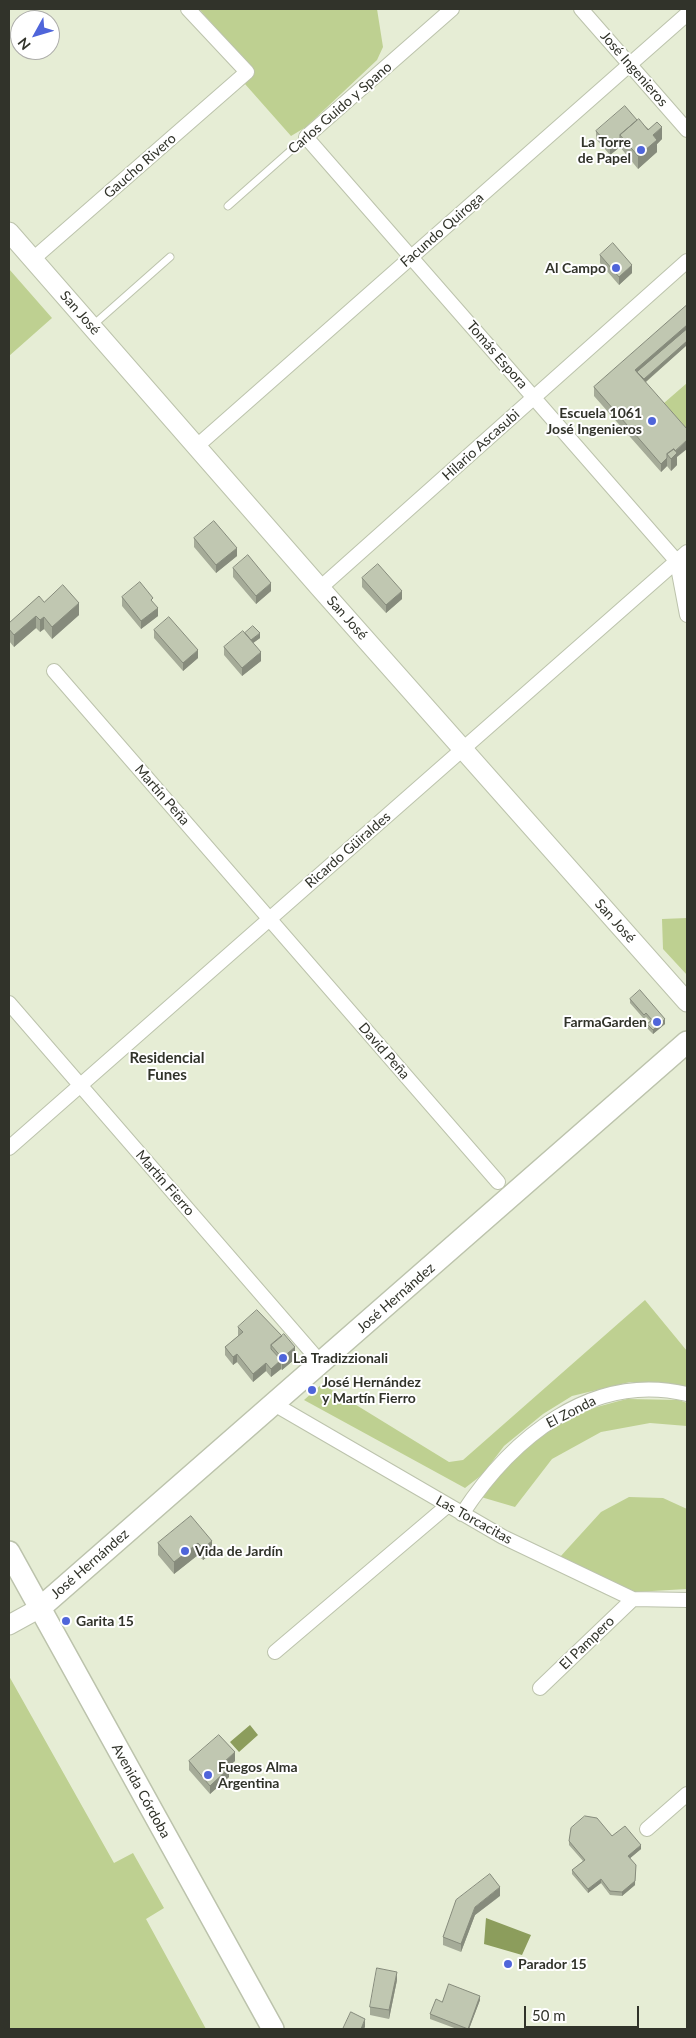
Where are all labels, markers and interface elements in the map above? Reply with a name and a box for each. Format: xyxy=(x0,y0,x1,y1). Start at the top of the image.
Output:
north arrow xyxy=(10,10,60,60)
street label: José Ingenieros xyxy=(597,28,671,110)
text: N xyxy=(14,35,34,54)
street label: Carlos Guido y Spano xyxy=(285,58,395,158)
street label: Gaucho Rivero xyxy=(100,130,180,202)
place label: La Torre de Papel xyxy=(578,134,631,166)
marker: La Torre de Papel xyxy=(635,144,647,156)
street label: Facundo Quiroga xyxy=(397,189,487,271)
place label: Al Campo xyxy=(545,260,606,276)
marker: Al Campo xyxy=(610,262,622,274)
street label: San José xyxy=(56,288,104,338)
street label: Tomás Espora xyxy=(463,318,531,392)
place label: Escuela 1061 José Ingenieros xyxy=(546,405,642,438)
street label: Hilario Ascasubi xyxy=(439,406,523,484)
marker: Escuela 1061 José Ingenieros xyxy=(646,415,658,427)
street label: San José xyxy=(323,593,371,643)
street label: Martín Peña xyxy=(131,761,193,829)
street label: Ricardo Güiraldes xyxy=(302,808,394,892)
street label: San José xyxy=(591,896,639,946)
place label: FarmaGarden xyxy=(563,1014,647,1030)
marker: FarmaGarden xyxy=(651,1016,663,1028)
street label: David Peña xyxy=(355,1019,413,1083)
district label: Residencial Funes xyxy=(130,1049,204,1084)
street label: Martín Fierro xyxy=(132,1147,198,1219)
street label: José Hernández xyxy=(354,1260,438,1336)
place label: La Tradizzionali xyxy=(293,1350,388,1366)
marker: La Tradizzionali xyxy=(277,1352,289,1364)
place label: José Hernández y Martín Fierro xyxy=(322,1374,421,1406)
marker: José Hernández y Martín Fierro xyxy=(306,1384,318,1396)
street label: El Zonda xyxy=(543,1392,599,1432)
street label: Las Torcacitas xyxy=(433,1492,515,1548)
street label: José Hernández xyxy=(48,1526,132,1602)
place label: Vida de Jardín xyxy=(195,1543,283,1559)
marker: Vida de Jardín xyxy=(179,1545,191,1557)
place label: Garita 15 xyxy=(76,1613,134,1629)
street label: El Pampero xyxy=(556,1613,618,1673)
marker: Garita 15 xyxy=(60,1615,72,1627)
street label: Avenida Córdoba xyxy=(108,1741,174,1841)
place label: Fuegos Alma Argentina xyxy=(218,1759,298,1791)
marker: Fuegos Alma Argentina xyxy=(202,1769,214,1781)
place label: Parador 15 xyxy=(518,1956,587,1972)
marker: Parador 15 xyxy=(502,1958,514,1970)
scale bar xyxy=(526,1996,641,2028)
text: 50 m xyxy=(532,2006,566,2024)

